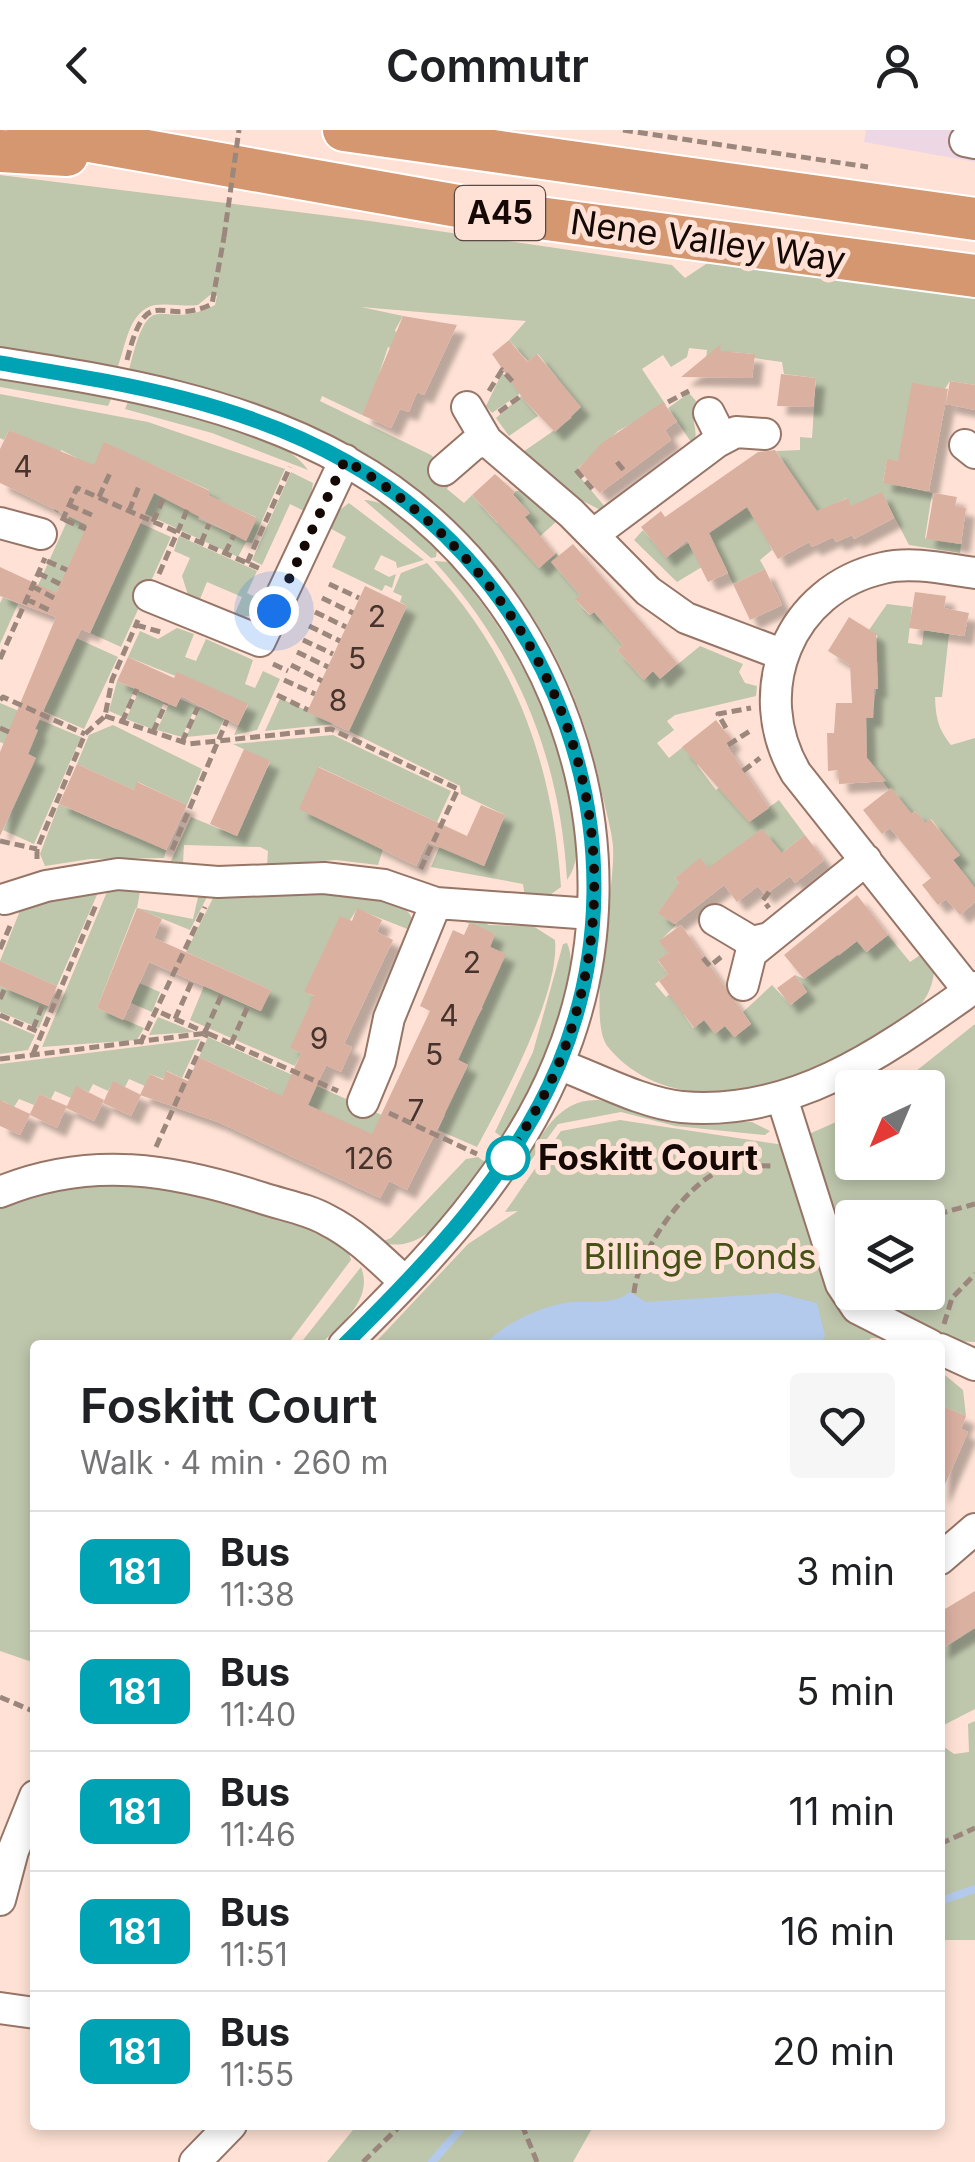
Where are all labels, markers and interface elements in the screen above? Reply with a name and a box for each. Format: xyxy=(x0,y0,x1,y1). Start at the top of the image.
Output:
icon: back xyxy=(50,38,105,93)
text: Commutr xyxy=(386,38,589,93)
icon: person xyxy=(870,38,925,93)
road number: A45 xyxy=(455,186,545,240)
street label: Nene Valley Way xyxy=(568,200,848,280)
house number: 4 xyxy=(13,448,33,484)
your location xyxy=(249,586,299,636)
house number: 2 xyxy=(368,598,386,634)
house number: 5 xyxy=(348,640,366,676)
house number: 8 xyxy=(329,682,347,718)
house number: 2 xyxy=(463,944,481,980)
house number: 4 xyxy=(439,997,459,1033)
house number: 9 xyxy=(310,1020,328,1056)
house number: 5 xyxy=(425,1036,443,1072)
north arrow xyxy=(835,1070,945,1180)
map controls xyxy=(835,1070,945,1310)
house number: 7 xyxy=(408,1092,424,1128)
place label: Foskitt Court xyxy=(538,1136,758,1178)
marker: Foskitt Court xyxy=(487,1137,529,1179)
house number: 126 xyxy=(344,1140,394,1176)
button: layers xyxy=(835,1200,945,1310)
park label: Billinge Ponds xyxy=(584,1235,816,1277)
button: heart xyxy=(790,1373,895,1478)
text: Foskitt Court xyxy=(80,1376,378,1435)
text: Walk · 4 min · 260 m xyxy=(80,1443,389,1482)
text: Bus xyxy=(220,1529,290,1575)
text: 3 min xyxy=(796,1548,895,1594)
text: 181 xyxy=(109,1550,161,1592)
text: 11:38 xyxy=(220,1575,295,1614)
text: Bus xyxy=(220,1649,290,1695)
text: 5 min xyxy=(796,1668,895,1714)
text: 181 xyxy=(109,1670,161,1712)
text: 11:40 xyxy=(220,1695,296,1734)
text: Bus xyxy=(220,1769,290,1815)
text: 11 min xyxy=(788,1788,895,1834)
text: 181 xyxy=(109,1790,161,1832)
text: 11:46 xyxy=(220,1815,296,1854)
text: Bus xyxy=(220,1889,290,1935)
text: 16 min xyxy=(780,1908,895,1954)
text: 181 xyxy=(109,1910,161,1952)
text: 11:51 xyxy=(220,1935,288,1974)
text: Bus xyxy=(220,2009,290,2055)
text: 20 min xyxy=(772,2028,895,2074)
text: 181 xyxy=(109,2030,161,2072)
text: 11:55 xyxy=(220,2055,294,2094)

